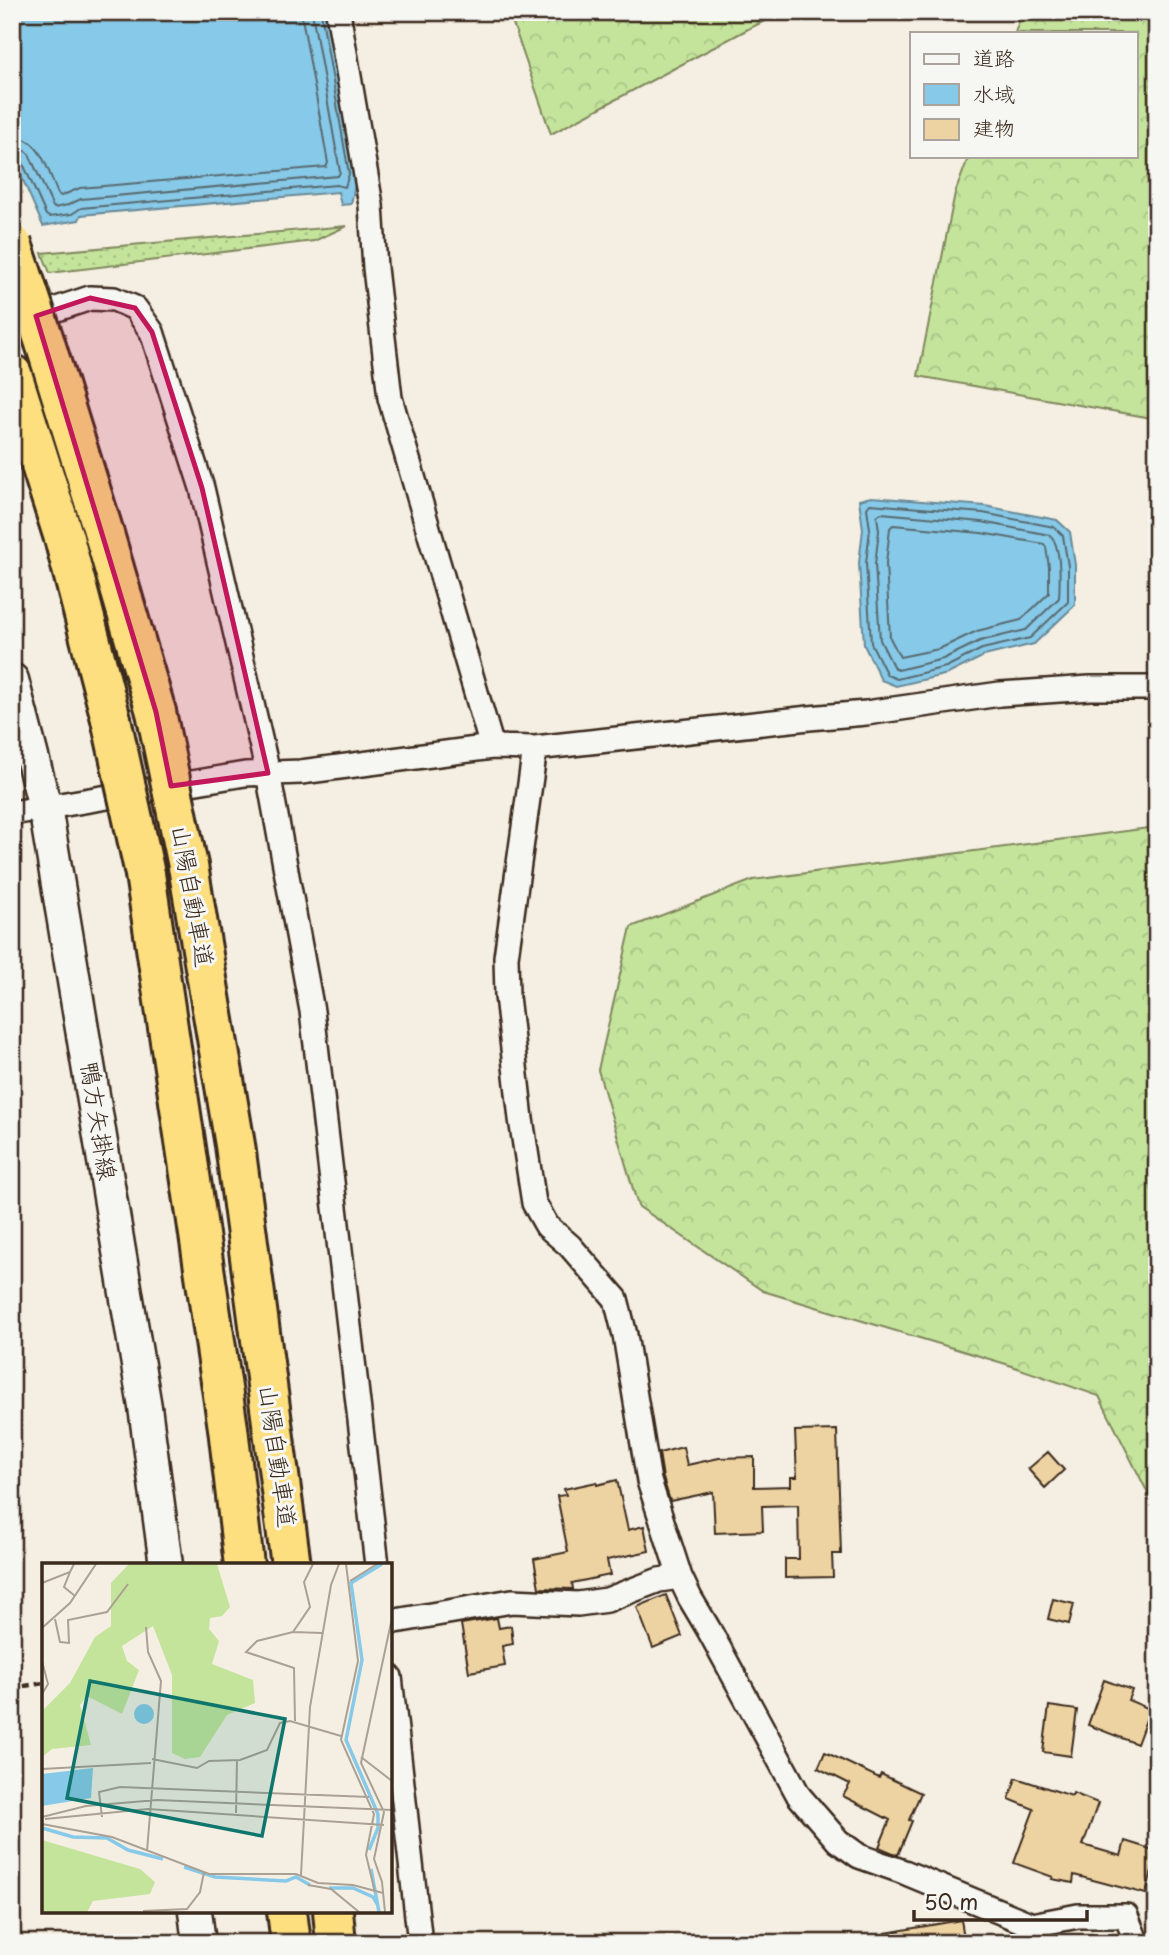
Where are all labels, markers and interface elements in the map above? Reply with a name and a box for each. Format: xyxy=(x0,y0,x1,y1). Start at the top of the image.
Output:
legend xyxy=(910,32,1138,158)
text: 道路 xyxy=(973,41,1015,73)
text: 水域 xyxy=(973,77,1015,109)
text: 建物 xyxy=(973,111,1015,143)
street label: 山陽自動車道 xyxy=(164,822,224,970)
street label: 鴨方矢掛線 xyxy=(73,1059,127,1183)
street label: 山陽自動車道 xyxy=(251,1382,307,1530)
inset map xyxy=(42,1563,392,1913)
scale bar xyxy=(914,1878,1087,1922)
text: 50 m xyxy=(924,1885,978,1917)

